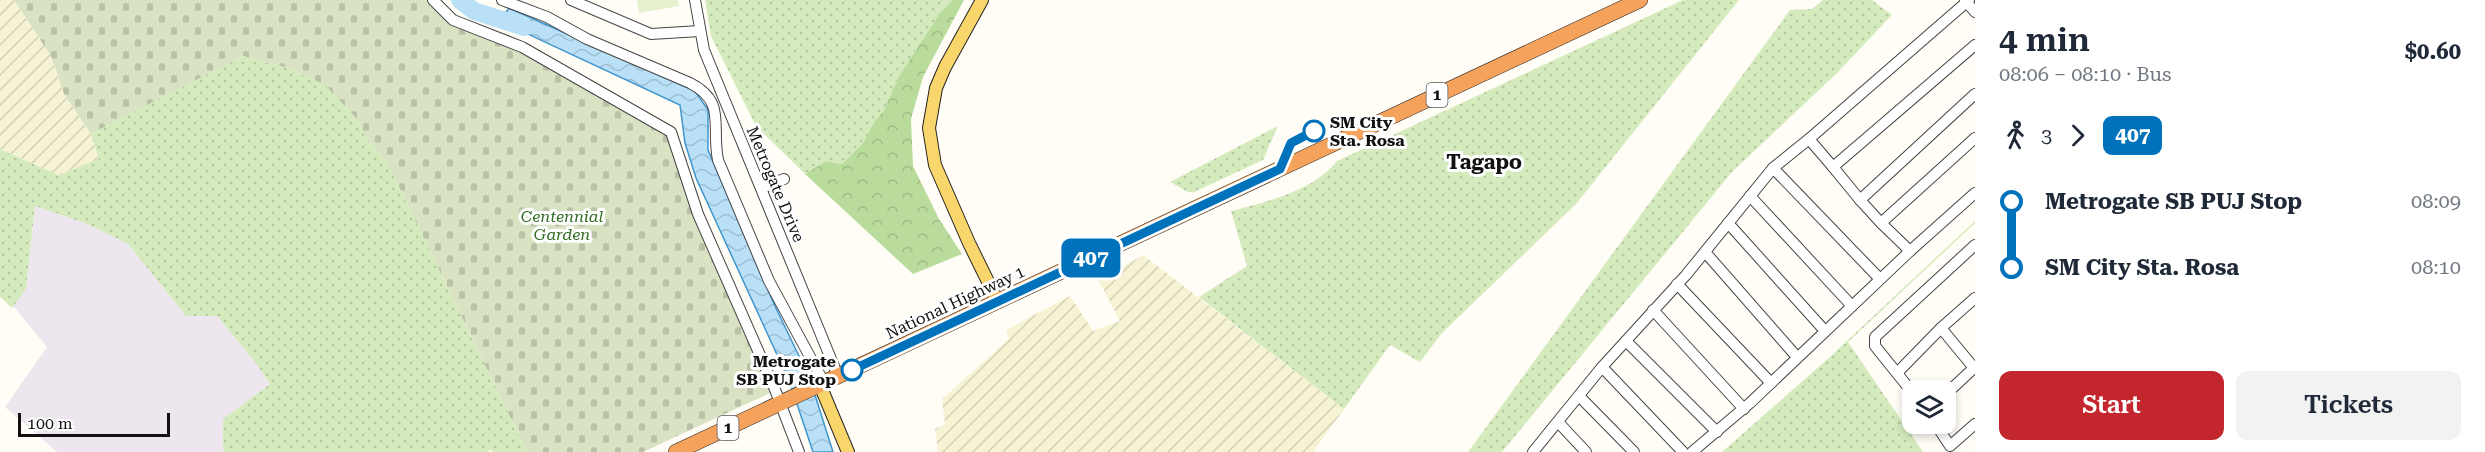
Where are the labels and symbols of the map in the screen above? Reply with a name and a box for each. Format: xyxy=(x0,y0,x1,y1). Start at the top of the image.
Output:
road number: 1 xyxy=(1426,83,1448,107)
place label: SM City Sta. Rosa xyxy=(1330,113,1405,150)
marker: SM City Sta. Rosa xyxy=(1303,120,1325,142)
street label: Metrogate Drive xyxy=(743,124,809,245)
district label: Tagapo xyxy=(1446,150,1522,174)
park label: Centennial Garden xyxy=(521,207,603,244)
line badge: 407 xyxy=(1056,238,1126,278)
street label: National Highway 1 xyxy=(883,262,1028,343)
place label: Metrogate SB PUJ Stop xyxy=(736,352,836,389)
marker: Metrogate SB PUJ Stop xyxy=(841,359,863,381)
scale bar xyxy=(18,410,170,438)
road number: 1 xyxy=(718,416,738,440)

